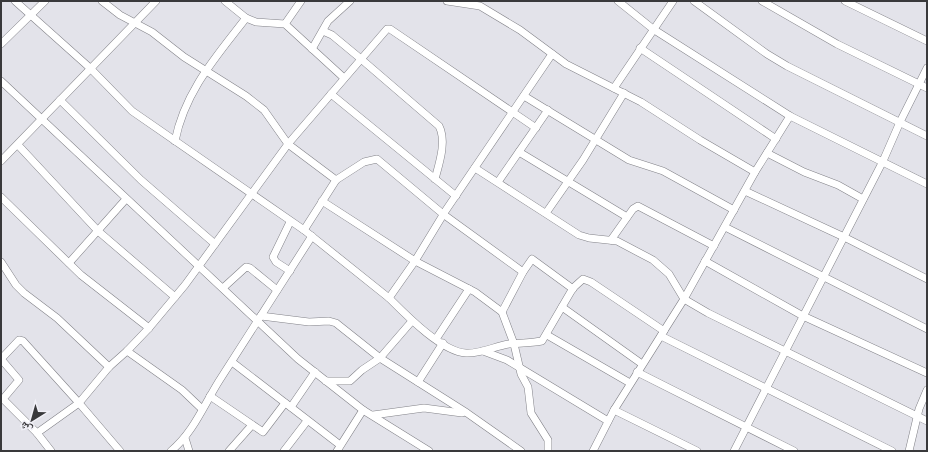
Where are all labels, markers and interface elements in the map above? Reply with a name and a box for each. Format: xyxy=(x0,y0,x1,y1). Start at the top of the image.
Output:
north arrow xyxy=(12,400,52,440)
text: ش xyxy=(17,418,35,437)

